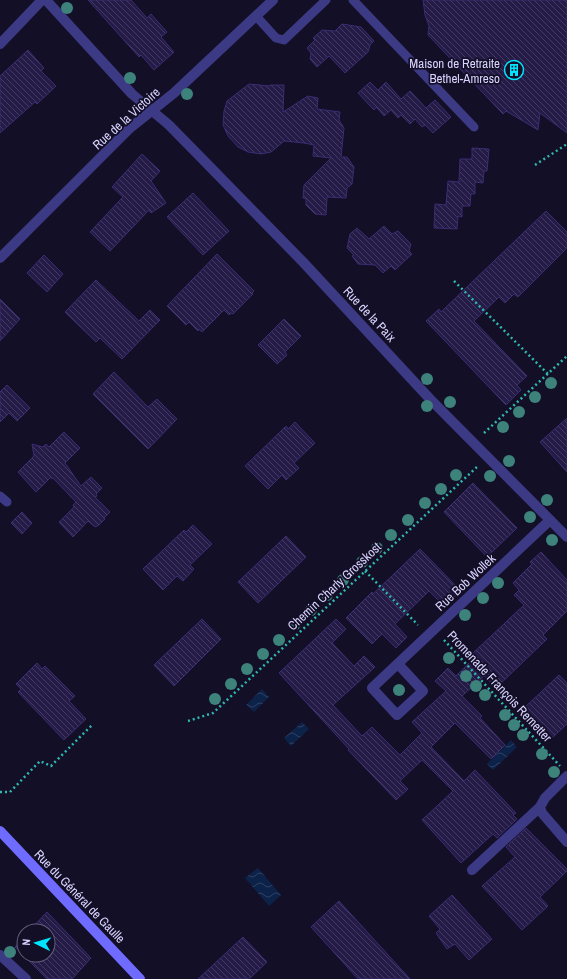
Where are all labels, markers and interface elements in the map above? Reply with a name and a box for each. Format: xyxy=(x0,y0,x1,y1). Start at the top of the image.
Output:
place label: Maison de Retraite Bethel-Amreso xyxy=(409,55,500,87)
building icon: Maison de Retraite Bethel-Amreso xyxy=(503,59,525,81)
street label: Rue de la Victoire xyxy=(89,84,164,153)
street label: Rue de la Paix xyxy=(340,283,400,346)
street label: Chemin Charly Grosskost xyxy=(284,539,385,634)
street label: Rue Bob Wollek xyxy=(432,550,500,615)
street label: Promenade François Remetter xyxy=(444,627,556,746)
street label: Rue du Général de Gaulle xyxy=(31,846,129,947)
north arrow xyxy=(16,923,56,963)
text: N xyxy=(19,938,33,946)

